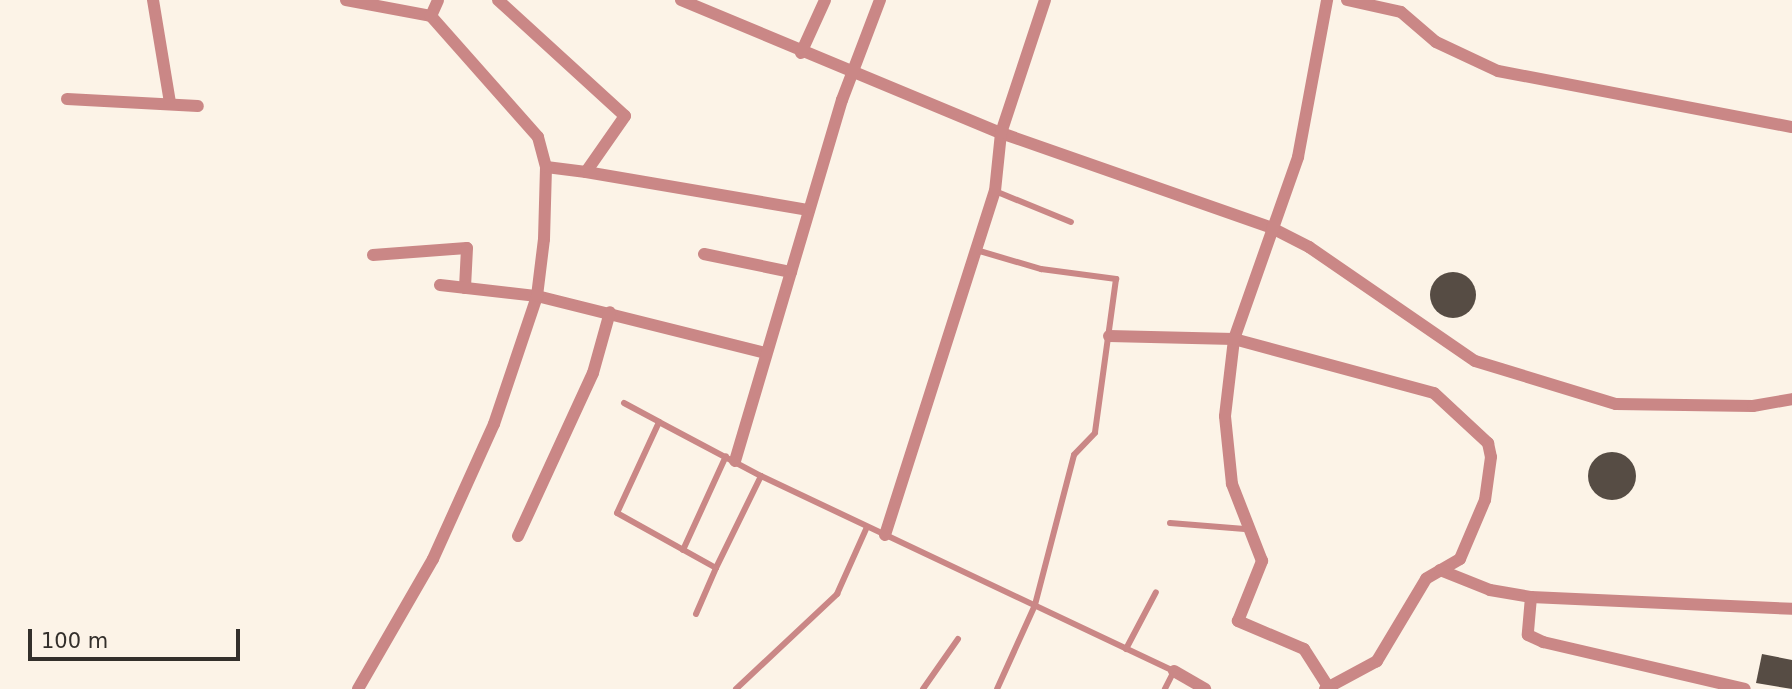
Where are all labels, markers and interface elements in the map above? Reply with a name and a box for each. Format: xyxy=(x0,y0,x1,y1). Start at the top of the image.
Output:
scale bar xyxy=(32,616,243,660)
text: 100 m xyxy=(41,629,108,653)

